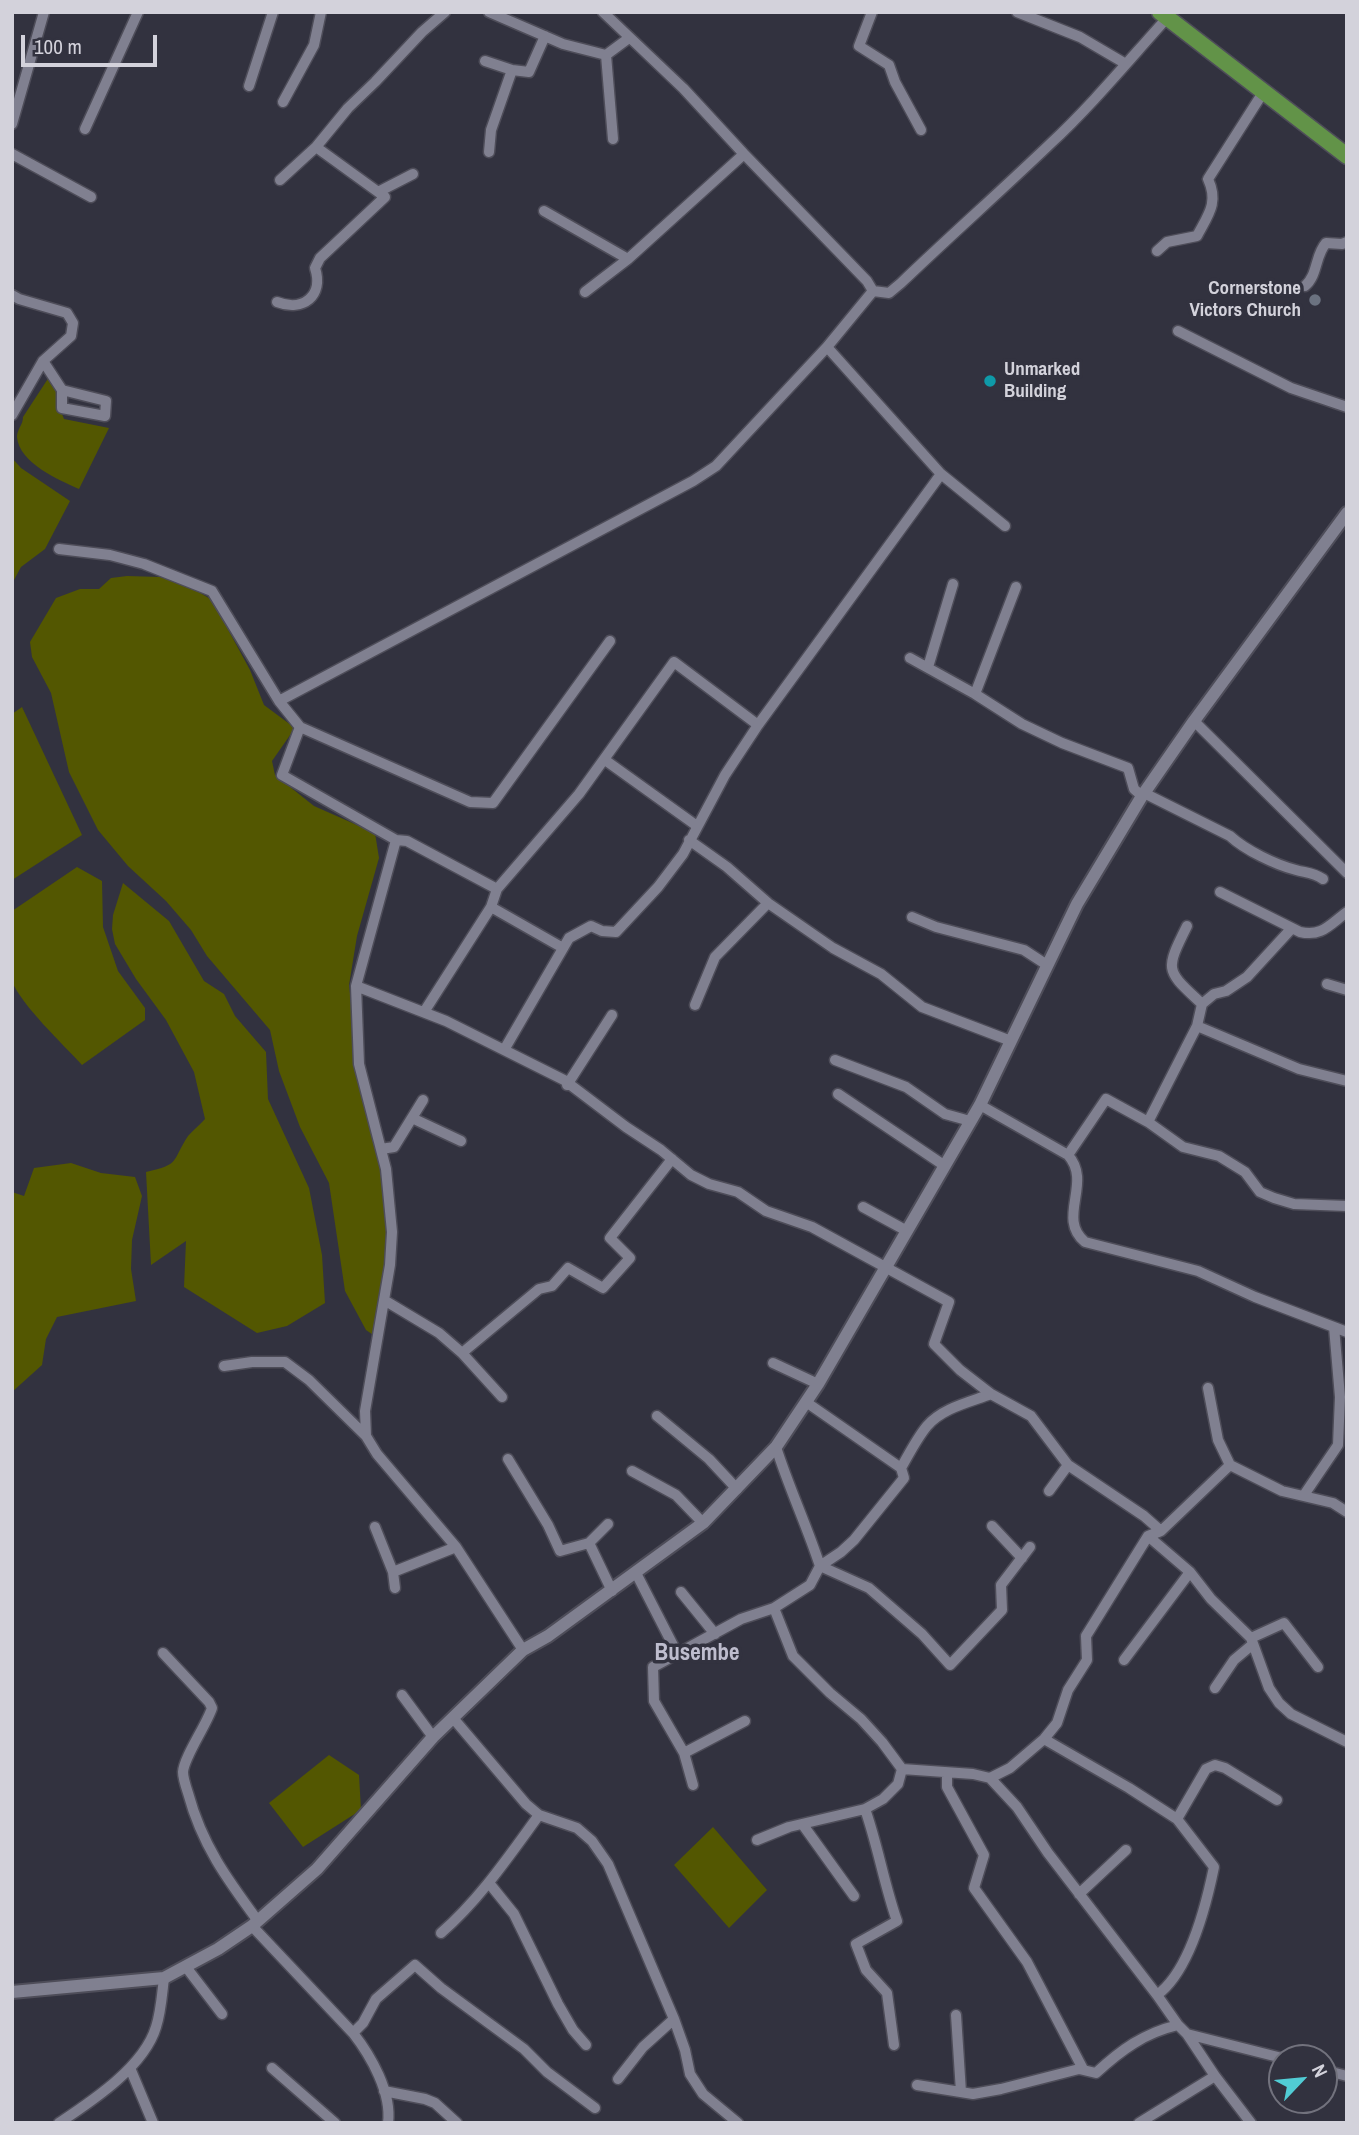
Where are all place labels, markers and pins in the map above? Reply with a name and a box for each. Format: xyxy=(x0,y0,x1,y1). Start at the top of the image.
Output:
place label: Cornerstone Victors Church xyxy=(1190,278,1301,322)
marker: Cornerstone Victors Church xyxy=(1307,292,1323,308)
place label: Unmarked Building xyxy=(1004,359,1080,403)
marker: Unmarked Building xyxy=(982,373,998,389)

